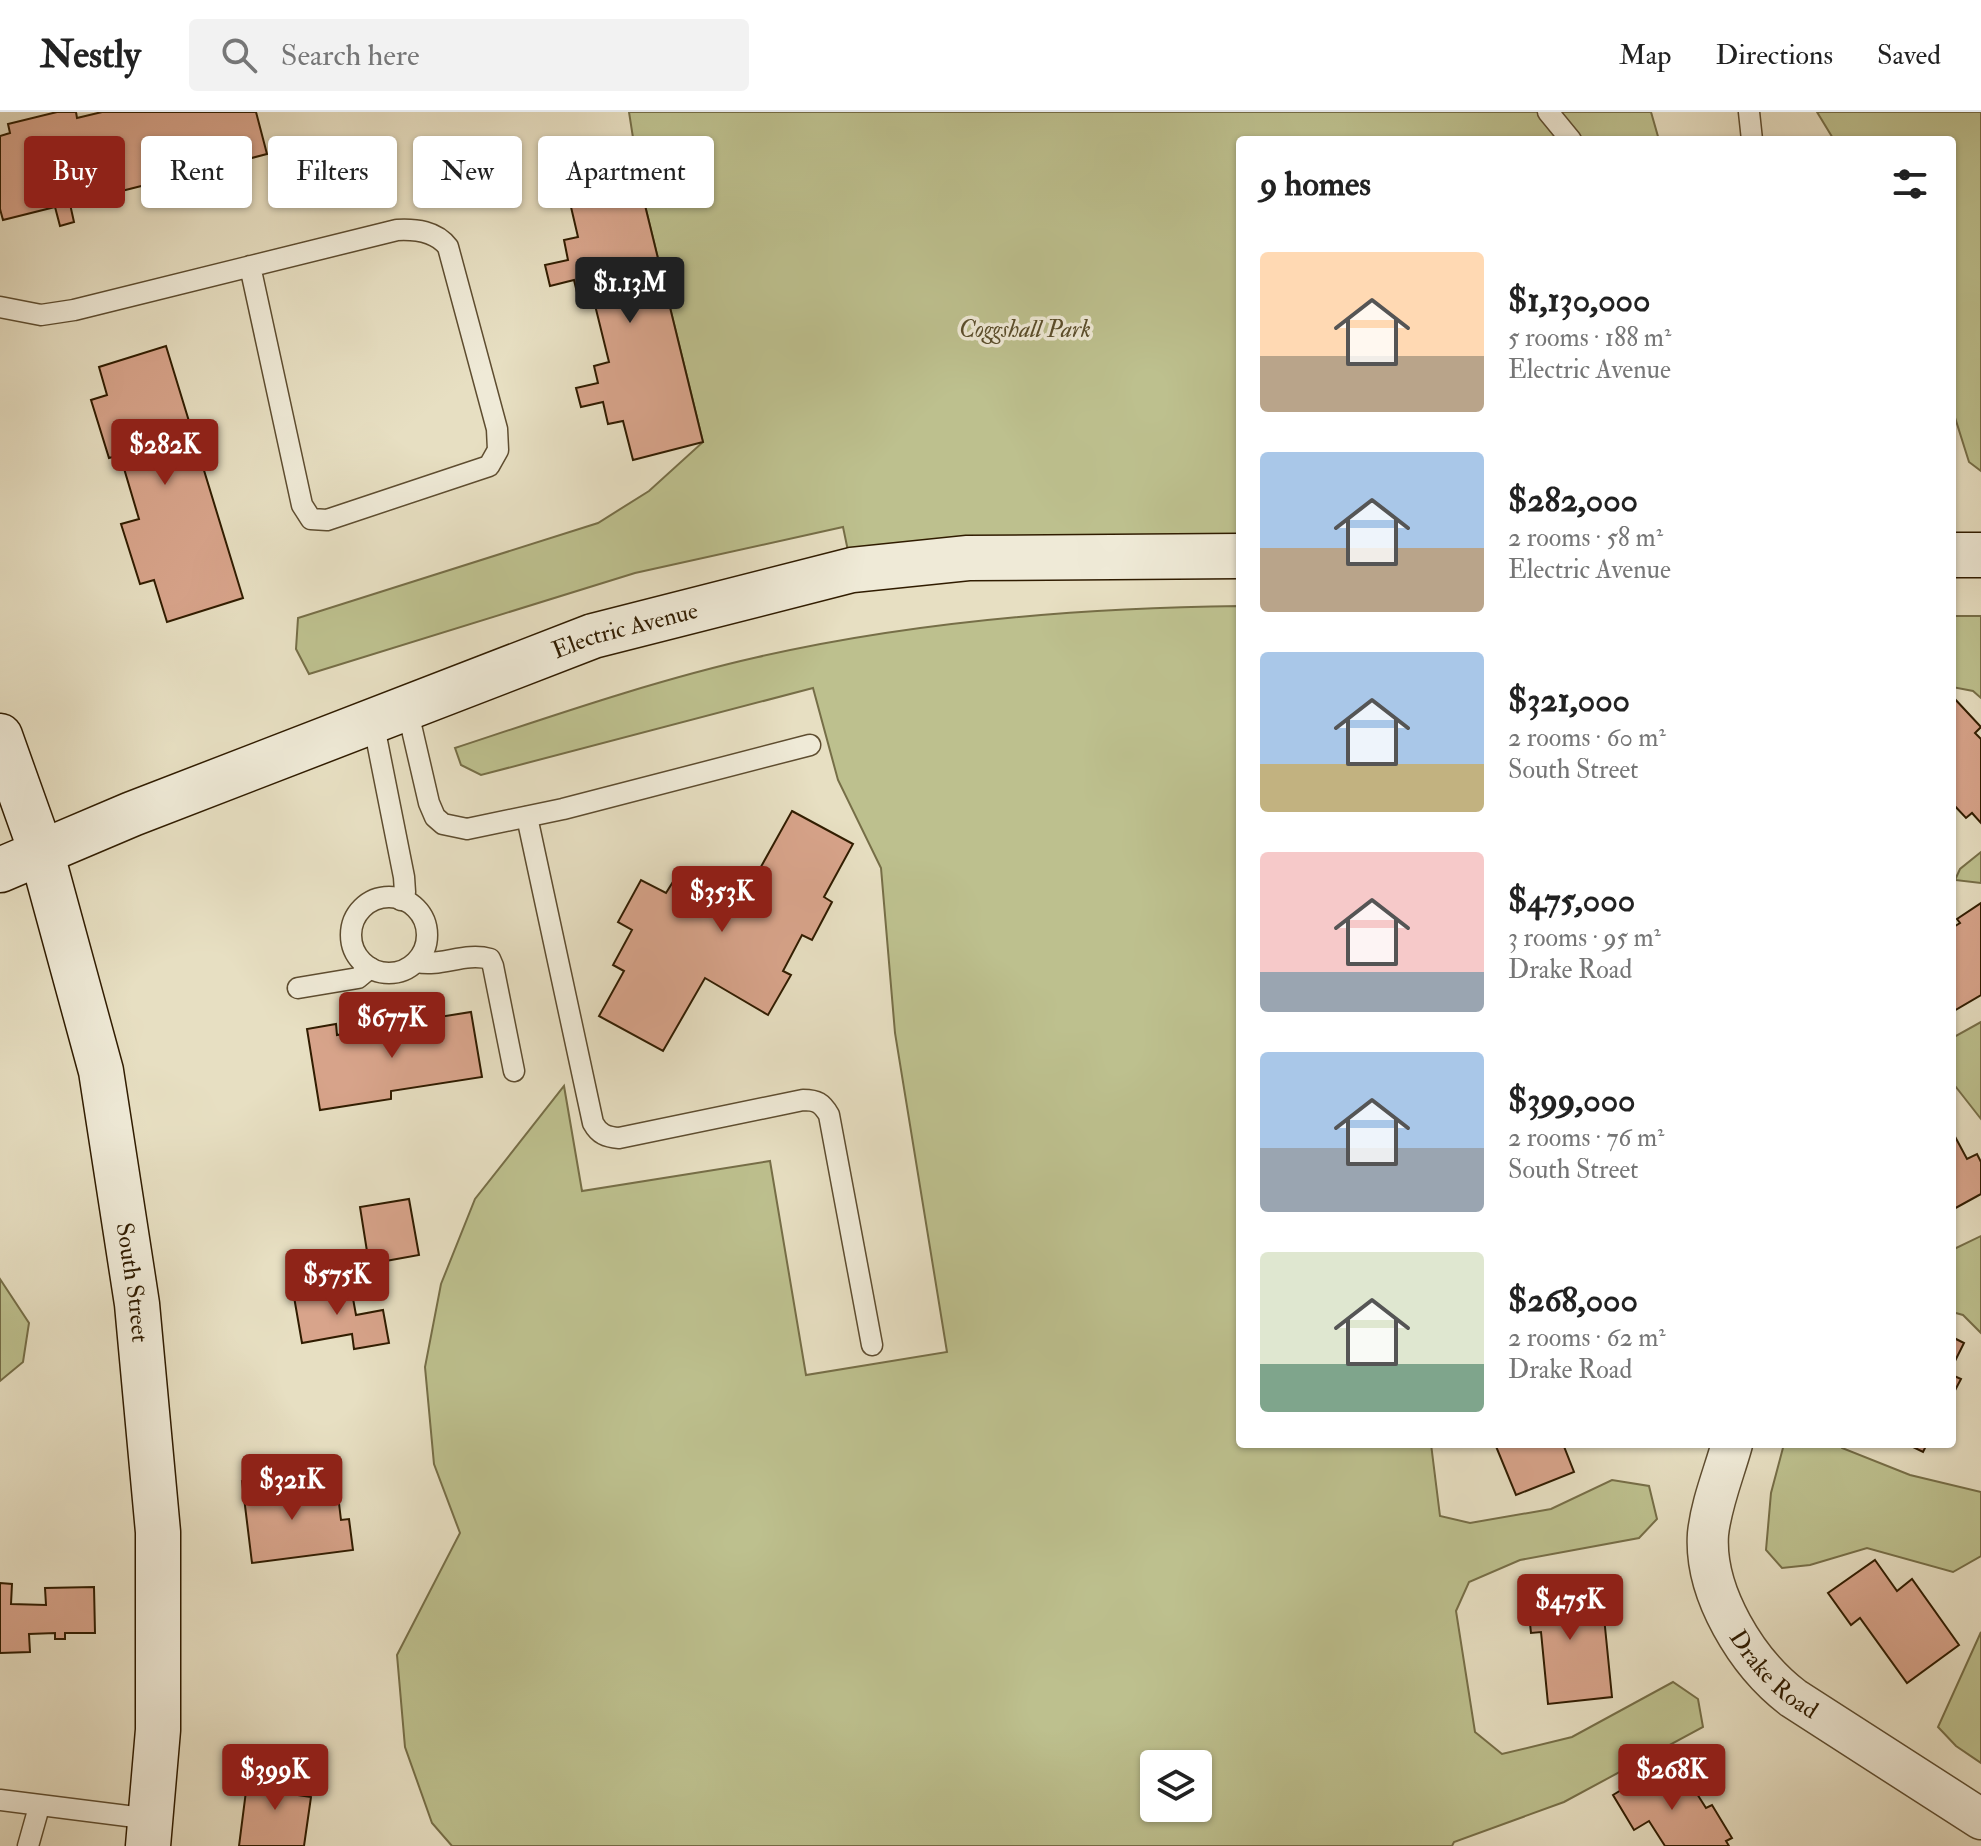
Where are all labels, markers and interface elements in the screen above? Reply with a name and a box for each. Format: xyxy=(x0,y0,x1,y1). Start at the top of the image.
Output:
search box xyxy=(189,19,749,91)
text: Nestly xyxy=(40,31,141,79)
icon: search xyxy=(217,33,261,77)
text: Search here xyxy=(281,37,419,74)
text: Map xyxy=(1619,38,1672,73)
text: Directions xyxy=(1716,38,1833,73)
text: Saved xyxy=(1877,38,1941,73)
chip: Buy xyxy=(24,136,125,208)
chip: Rent xyxy=(141,136,252,208)
chip: Filters xyxy=(268,136,397,208)
chip: New xyxy=(413,136,522,208)
chip: Apartment xyxy=(538,136,714,208)
icon: filters xyxy=(1888,162,1932,206)
text: 9 homes xyxy=(1260,163,1371,206)
pin: $1.13M xyxy=(565,257,695,325)
text: $1.13M xyxy=(593,267,667,299)
text: $1,130,000 xyxy=(1508,279,1650,322)
icon: home xyxy=(1324,284,1420,380)
park label: Coggshall Park xyxy=(959,314,1091,345)
text: 5 rooms · 188 m² xyxy=(1508,322,1671,354)
text: Electric Avenue xyxy=(1508,354,1671,386)
pin: $282K xyxy=(109,419,221,487)
text: $282K xyxy=(129,429,201,461)
text: $282,000 xyxy=(1508,479,1638,522)
icon: home xyxy=(1324,484,1420,580)
text: 2 rooms · 58 m² xyxy=(1508,522,1663,554)
text: Electric Avenue xyxy=(1508,554,1671,586)
street label: Electric Avenue xyxy=(548,594,701,666)
text: $321,000 xyxy=(1508,679,1630,722)
icon: home xyxy=(1324,684,1420,780)
text: 2 rooms · 60 m² xyxy=(1508,722,1666,754)
text: South Street xyxy=(1508,754,1639,786)
pin: $353K xyxy=(666,866,778,934)
text: $353K xyxy=(690,876,754,908)
text: $475,000 xyxy=(1508,879,1635,922)
icon: home xyxy=(1324,884,1420,980)
text: 3 rooms · 95 m² xyxy=(1508,922,1661,954)
text: Drake Road xyxy=(1508,954,1632,986)
pin: $677K xyxy=(336,992,448,1060)
text: $677K xyxy=(357,1002,427,1034)
text: $399,000 xyxy=(1508,1079,1636,1122)
icon: home xyxy=(1324,1084,1420,1180)
text: 2 rooms · 76 m² xyxy=(1508,1122,1664,1154)
text: South Street xyxy=(1508,1154,1639,1186)
street label: South Street xyxy=(109,1220,156,1344)
pin: $575K xyxy=(281,1249,393,1317)
text: $575K xyxy=(303,1259,371,1291)
text: $268,000 xyxy=(1508,1279,1638,1322)
icon: home xyxy=(1324,1284,1420,1380)
text: 2 rooms · 62 m² xyxy=(1508,1322,1666,1354)
text: Drake Road xyxy=(1508,1354,1632,1386)
pin: $321K xyxy=(236,1454,348,1522)
text: $321K xyxy=(259,1464,325,1496)
pin: $475K xyxy=(1514,1574,1626,1642)
text: $475K xyxy=(1535,1584,1605,1616)
street label: Drake Road xyxy=(1723,1624,1824,1726)
pin: $399K xyxy=(219,1744,331,1812)
pin: $268K xyxy=(1616,1744,1728,1812)
map controls xyxy=(1140,1750,1212,1822)
button: layers xyxy=(1140,1750,1212,1822)
text: $399K xyxy=(240,1754,310,1786)
text: $268K xyxy=(1636,1754,1708,1786)

